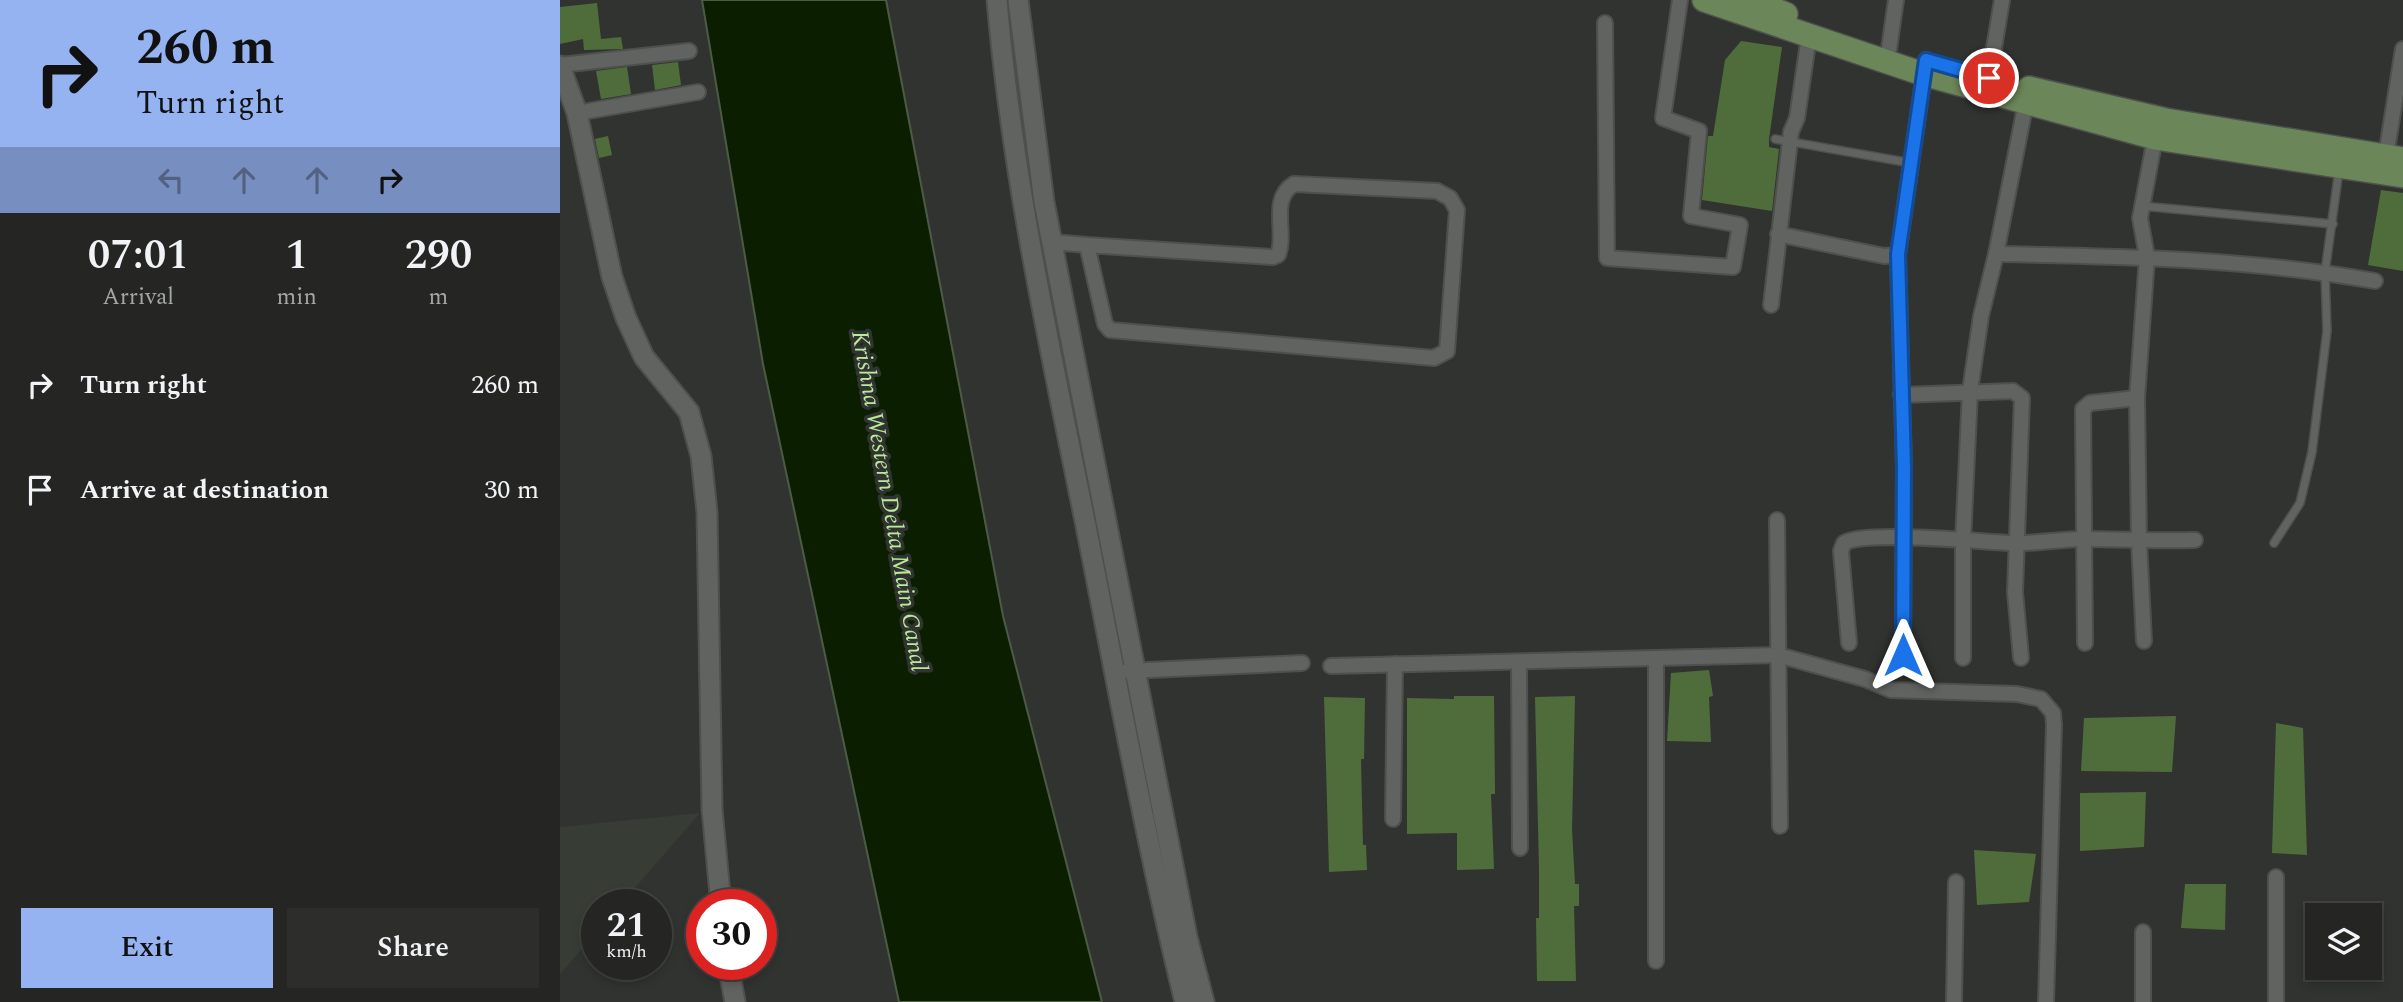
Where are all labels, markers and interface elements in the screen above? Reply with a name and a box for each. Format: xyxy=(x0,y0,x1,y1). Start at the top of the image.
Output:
text: 260 m xyxy=(136,11,275,86)
icon: right xyxy=(21,28,112,119)
pin xyxy=(1959,48,2019,108)
icon: arrive xyxy=(1970,59,2008,97)
text: Turn right xyxy=(136,79,284,128)
icon: left xyxy=(152,161,190,199)
icon: ahead xyxy=(225,161,263,199)
icon: ahead xyxy=(298,161,336,199)
icon: right xyxy=(371,161,409,199)
text: 07:01 xyxy=(88,224,189,287)
text: 1 xyxy=(285,224,308,287)
text: 290 xyxy=(405,224,472,287)
text: Arrival xyxy=(102,280,174,315)
text: min xyxy=(277,280,317,315)
text: m xyxy=(429,280,448,315)
water label: Krishna Western Delta Main Canal xyxy=(841,328,937,675)
text: Turn right xyxy=(80,365,207,405)
text: 260 m xyxy=(471,365,539,405)
icon: right xyxy=(21,366,59,404)
text: Arrive at destination xyxy=(80,470,329,510)
text: 30 m xyxy=(484,470,539,510)
icon: arrive xyxy=(21,471,59,509)
position arrow xyxy=(1866,618,1940,692)
speed limit sign: 30 xyxy=(686,889,777,980)
text: 21 xyxy=(607,899,646,952)
map controls xyxy=(2305,903,2382,980)
button: layers xyxy=(2305,903,2382,980)
button: Exit xyxy=(21,908,273,988)
button: Share xyxy=(287,908,539,988)
text: km/h xyxy=(606,938,647,965)

